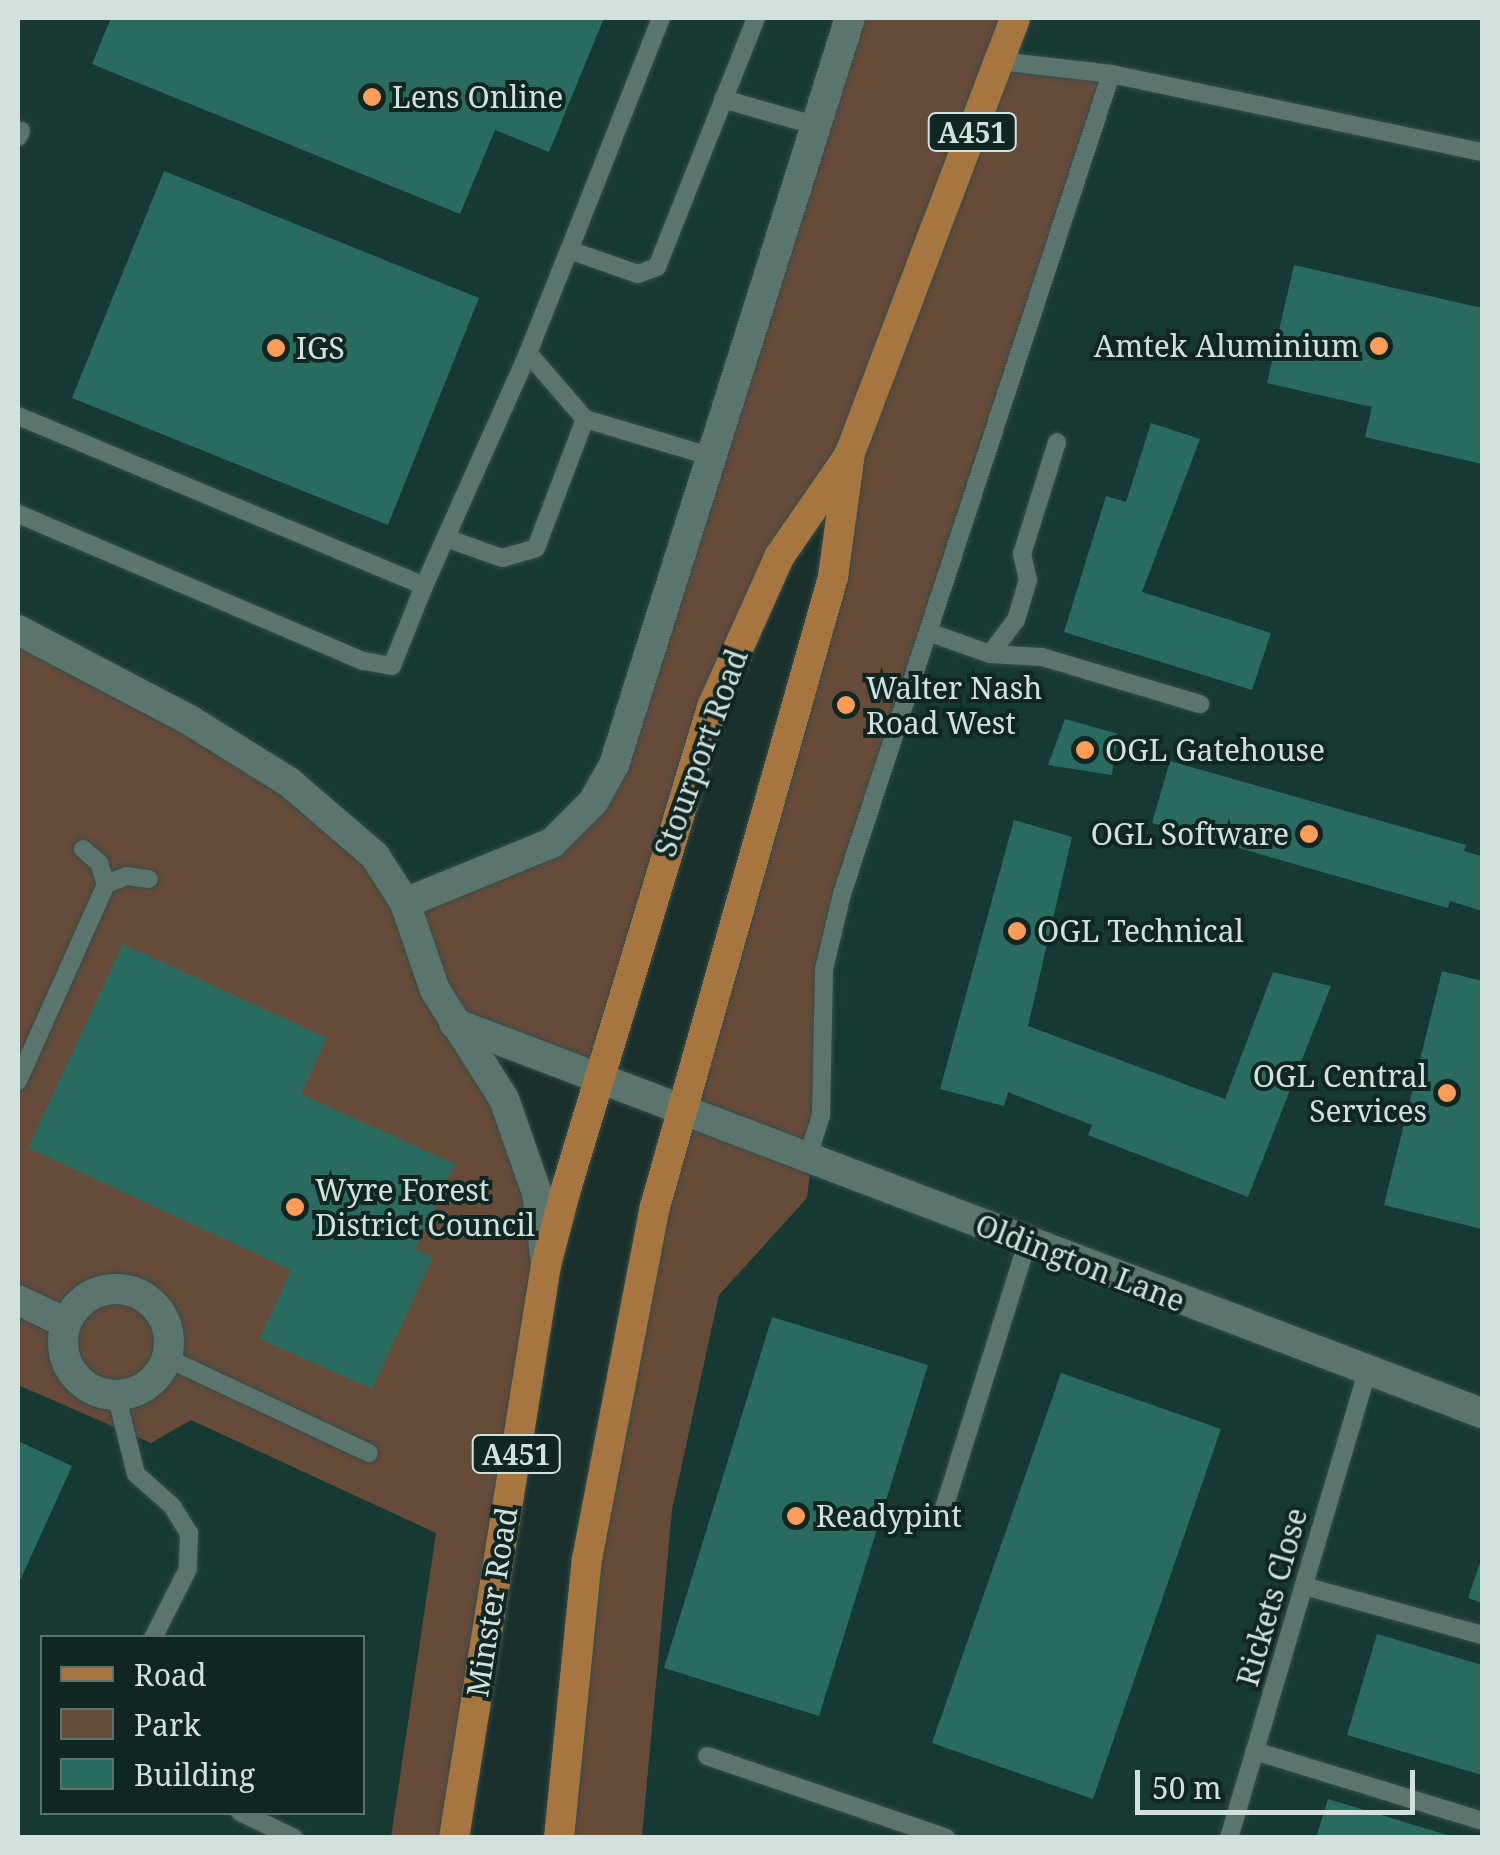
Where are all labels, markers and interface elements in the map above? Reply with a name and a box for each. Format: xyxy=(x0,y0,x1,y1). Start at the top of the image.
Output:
place label: Lens Online xyxy=(392,79,563,115)
marker: Lens Online xyxy=(361,86,383,108)
road number: A451 xyxy=(927,109,1017,155)
place label: Amtek Aluminium xyxy=(1094,328,1359,364)
place label: IGS xyxy=(296,330,345,366)
marker: Amtek Aluminium xyxy=(1368,335,1390,357)
marker: IGS xyxy=(265,337,287,359)
street label: Stourport Road xyxy=(647,644,755,862)
place label: Walter Nash Road West xyxy=(866,670,1042,740)
marker: Walter Nash Road West xyxy=(835,694,857,716)
place label: OGL Gatehouse xyxy=(1105,732,1325,768)
marker: OGL Gatehouse xyxy=(1074,739,1096,761)
place label: OGL Software xyxy=(1091,816,1289,852)
marker: OGL Software xyxy=(1298,823,1320,845)
place label: OGL Technical xyxy=(1037,913,1244,949)
marker: OGL Technical xyxy=(1006,920,1028,942)
place label: OGL Central Services xyxy=(1253,1058,1427,1128)
marker: OGL Central Services xyxy=(1436,1082,1458,1104)
place label: Wyre Forest District Council xyxy=(315,1172,535,1242)
marker: Wyre Forest District Council xyxy=(284,1196,306,1218)
street label: Oldington Lane xyxy=(970,1207,1190,1319)
road number: A451 xyxy=(471,1431,561,1477)
place label: Readypint xyxy=(816,1498,962,1534)
street label: Rickets Close xyxy=(1229,1504,1315,1690)
street label: Minster Road xyxy=(459,1505,525,1699)
marker: Readypint xyxy=(785,1505,807,1527)
legend xyxy=(40,1635,365,1815)
text: Road xyxy=(134,1654,206,1695)
text: Park xyxy=(134,1704,201,1745)
scale bar xyxy=(1140,1750,1420,1812)
text: Building xyxy=(134,1754,255,1795)
text: 50 m xyxy=(1152,1767,1222,1808)

